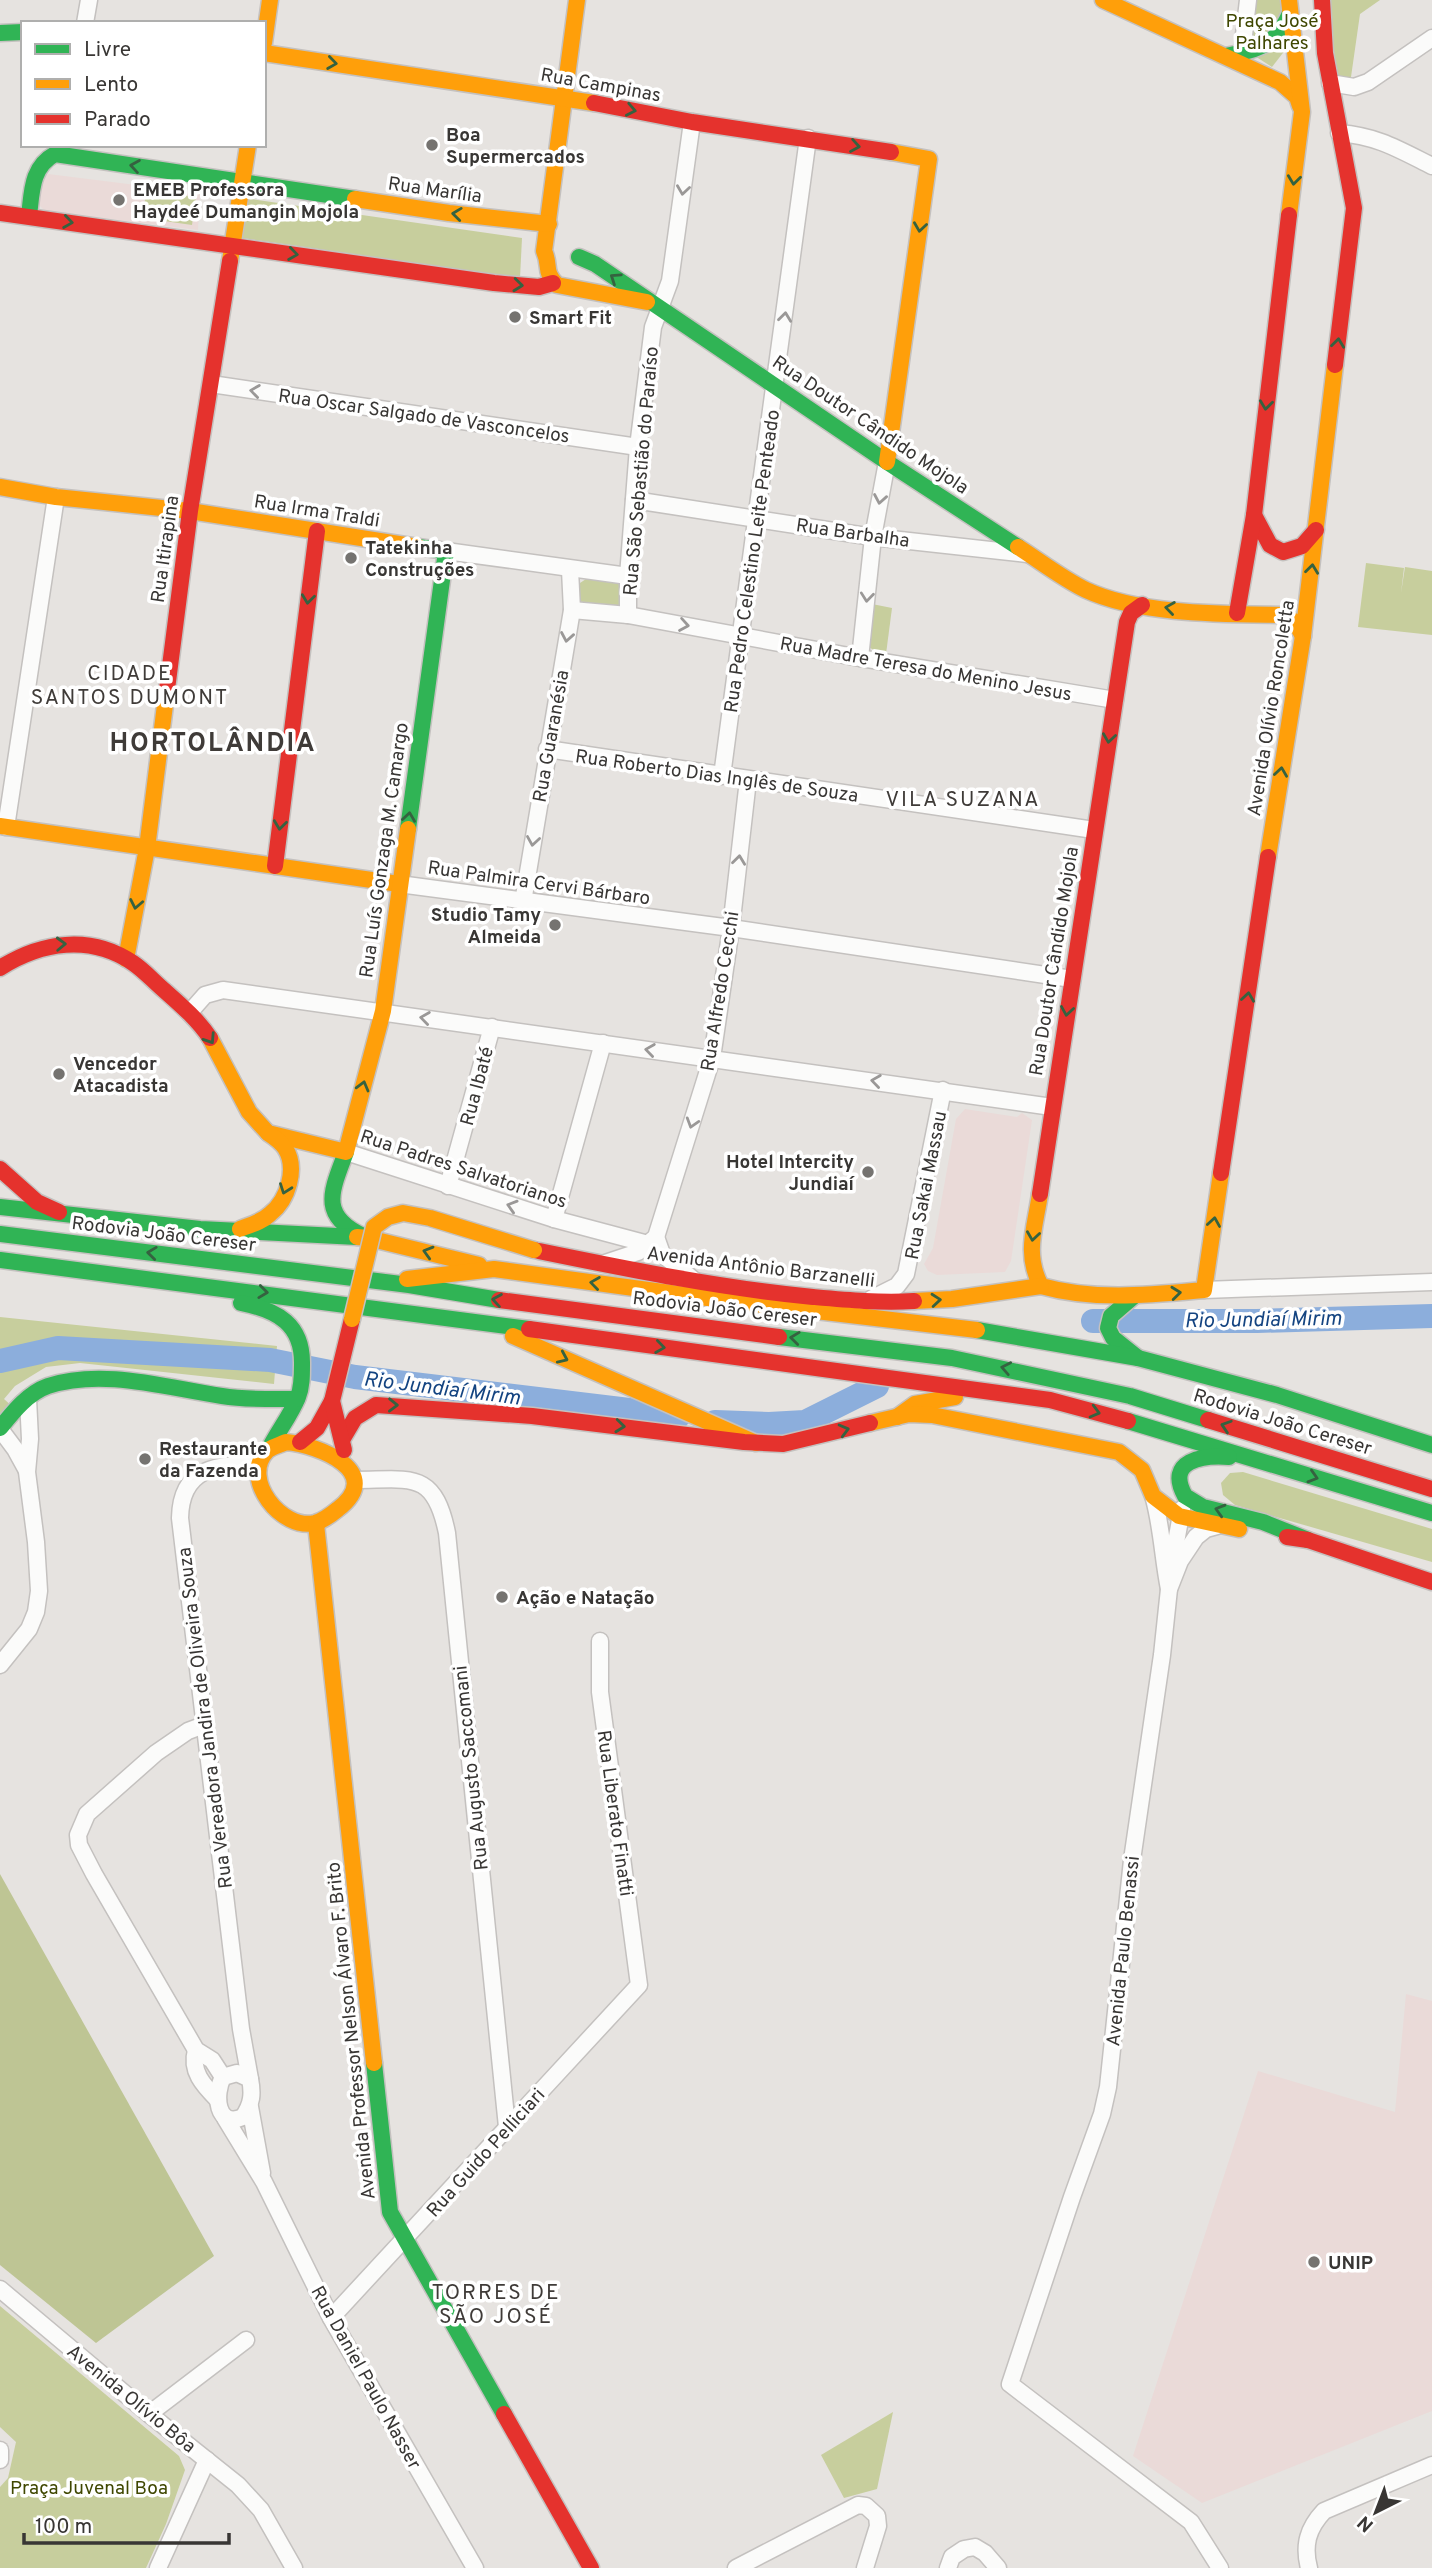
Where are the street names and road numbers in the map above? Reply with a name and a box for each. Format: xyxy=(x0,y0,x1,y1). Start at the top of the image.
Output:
street label: Rua Campinas xyxy=(539,64,663,108)
street label: Rua Marília xyxy=(386,173,483,209)
street label: Rua São Sebastião do Paraíso xyxy=(619,345,665,597)
street label: Rua Doutor Cândido Mojola xyxy=(767,351,973,500)
street label: Rua Oscar Salgado de Vasconcelos xyxy=(276,385,571,449)
street label: Rua Pedro Celestino Leite Penteado xyxy=(720,408,786,714)
street label: Rua Irma Traldi xyxy=(252,490,381,534)
street label: Rua Itirapina xyxy=(147,494,185,605)
street label: Rua Barbalha xyxy=(794,514,911,554)
street label: Avenida Olívio Roncoletta xyxy=(1243,598,1301,818)
street label: Rua Madre Teresa do Menino Jesus xyxy=(778,632,1073,707)
street label: Rua Guaranésia xyxy=(529,668,575,804)
street label: Rua Luís Gonzaga M. Camargo xyxy=(355,721,415,979)
street label: Rua Roberto Dias Inglês de Souza xyxy=(574,745,860,809)
street label: Rua Doutor Cândido Mojola xyxy=(1025,845,1085,1078)
street label: Rua Palmira Cervi Bárbaro xyxy=(426,856,652,911)
street label: Rua Alfredo Cecchi xyxy=(696,909,745,1073)
street label: Rua Ibaté xyxy=(456,1044,500,1129)
street label: Rua Sakai Massau xyxy=(901,1109,953,1262)
street label: Rua Padres Salvatorianos xyxy=(357,1125,570,1215)
street label: Rodovia João Cereser xyxy=(70,1212,258,1258)
street label: Avenida Antônio Barzanelli xyxy=(645,1242,876,1294)
street label: Rodovia João Cereser xyxy=(631,1287,819,1333)
street label: Rodovia João Cereser xyxy=(1190,1384,1375,1462)
street label: Rua Vereadora Jandira de Oliveira Souza xyxy=(173,1546,239,1890)
street label: Rua Augusto Saccomani xyxy=(449,1664,495,1871)
street label: Rua Liberato Finatti xyxy=(590,1729,638,1898)
street label: Avenida Paulo Benassi xyxy=(1102,1855,1146,2048)
street label: Avenida Professor Nelson Álvaro F. Brito xyxy=(321,1861,382,2201)
street label: Rua Guido Pelliciari xyxy=(422,2084,551,2223)
street label: Rua Daniel Paulo Nasser xyxy=(305,2282,426,2475)
street label: Avenida Olívio Bôa xyxy=(61,2340,200,2459)

